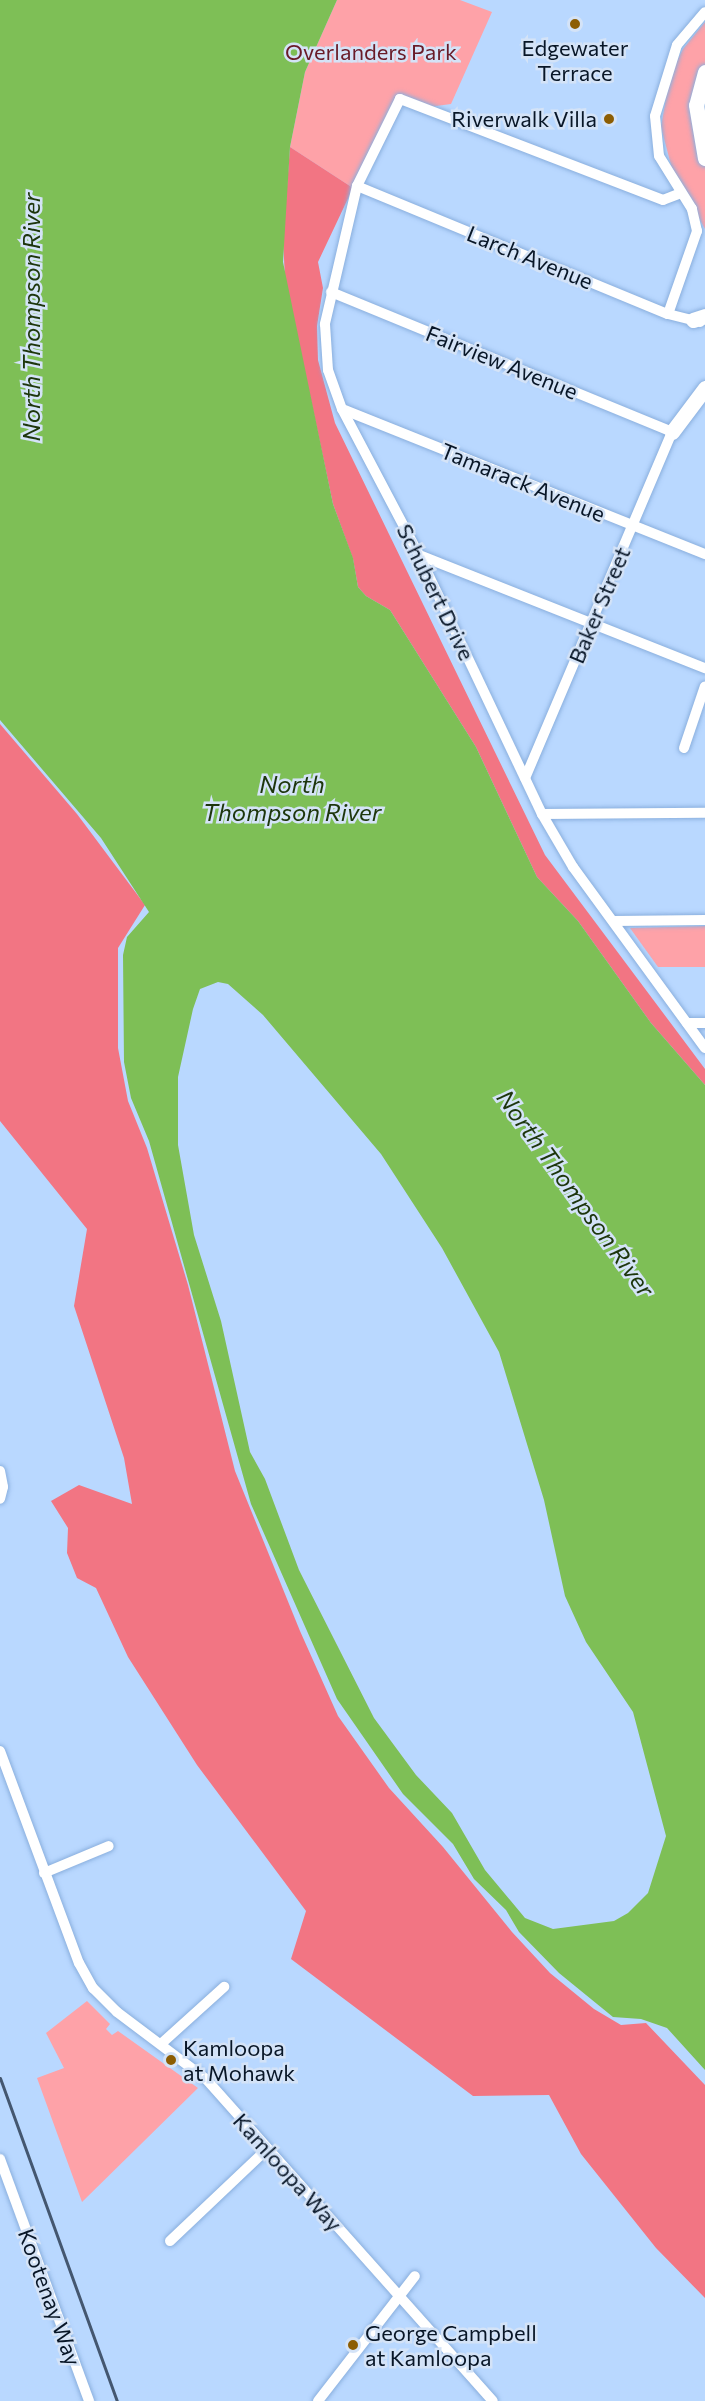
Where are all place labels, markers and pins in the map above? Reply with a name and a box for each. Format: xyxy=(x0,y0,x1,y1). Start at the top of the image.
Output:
marker: Edgewater Terrace xyxy=(568,17,582,31)
place label: Edgewater Terrace xyxy=(522,34,628,86)
place label: Riverwalk Villa xyxy=(451,106,597,132)
marker: Riverwalk Villa xyxy=(602,112,616,126)
place label: Kamloopa at Mohawk xyxy=(183,2034,295,2086)
marker: Kamloopa at Mohawk xyxy=(164,2053,178,2067)
place label: George Campbell at Kamloopa xyxy=(365,2319,537,2370)
marker: George Campbell at Kamloopa xyxy=(346,2338,360,2352)

